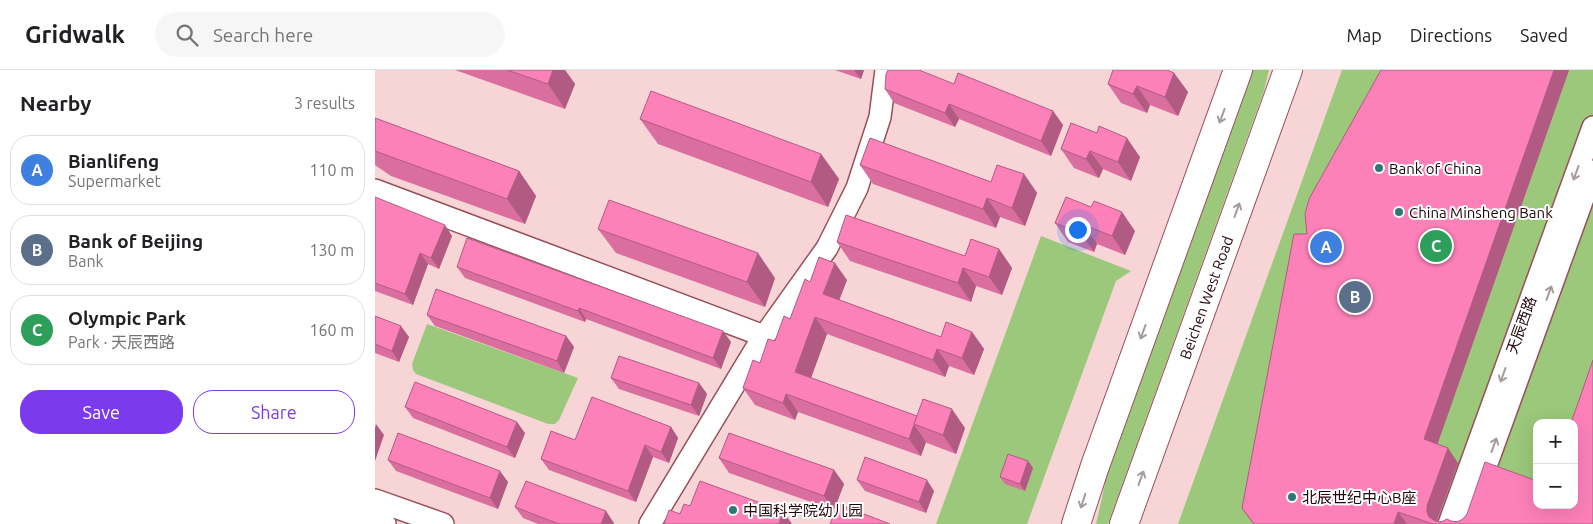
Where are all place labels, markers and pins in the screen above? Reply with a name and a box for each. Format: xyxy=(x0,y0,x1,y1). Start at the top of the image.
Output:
place label: Bank of China xyxy=(1389,160,1481,177)
marker: Bank of China xyxy=(1373,162,1385,174)
place label: China Minsheng Bank xyxy=(1409,204,1553,221)
marker: China Minsheng Bank xyxy=(1393,206,1405,218)
pin: C xyxy=(1420,227,1452,265)
pin: A xyxy=(1310,228,1342,266)
pin: B xyxy=(1339,278,1371,316)
place label: 北辰世纪中心B座 xyxy=(1302,489,1417,506)
marker: 北辰世纪中心B座 xyxy=(1286,491,1298,503)
place label: 中国科学院幼儿园 xyxy=(743,502,863,519)
marker: 中国科学院幼儿园 xyxy=(727,504,739,516)

